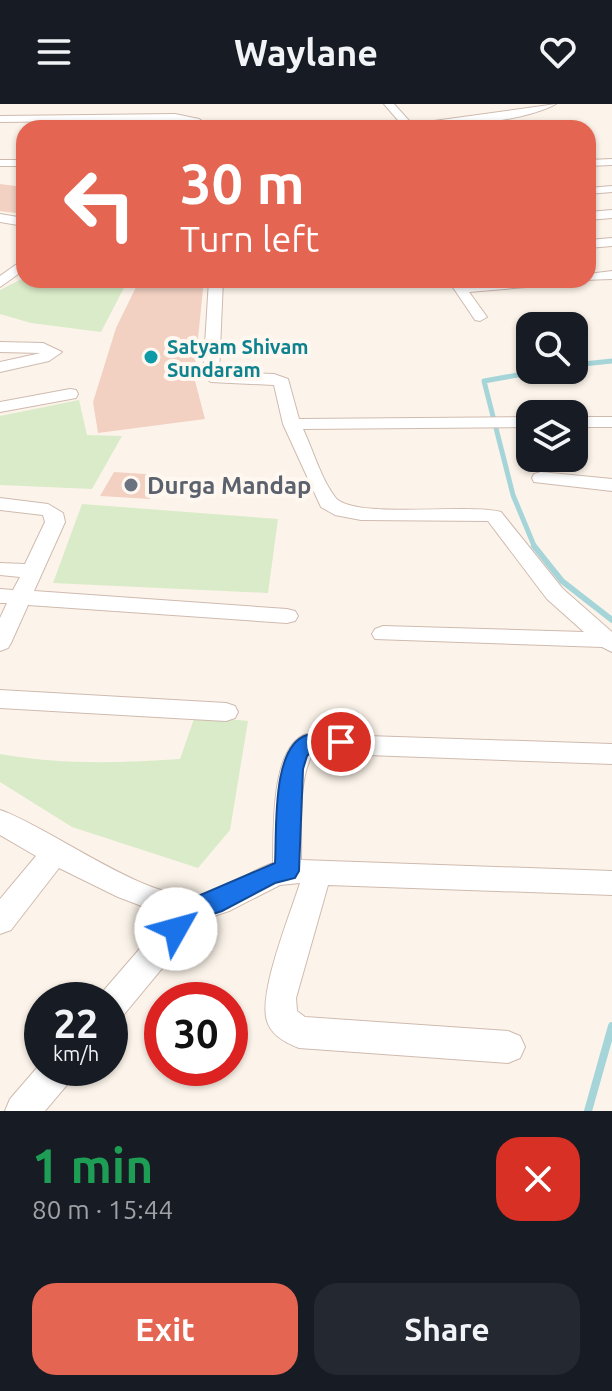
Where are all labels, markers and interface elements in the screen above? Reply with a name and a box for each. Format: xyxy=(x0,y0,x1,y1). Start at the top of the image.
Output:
icon: menu xyxy=(32,30,76,74)
icon: heart xyxy=(536,30,580,74)
text: Waylane xyxy=(234,32,378,73)
icon: left xyxy=(48,152,152,256)
text: 30 m xyxy=(180,152,305,215)
text: Turn left xyxy=(180,218,319,259)
map controls xyxy=(516,312,588,472)
button: search xyxy=(516,312,588,384)
place label: Satyam Shivam Sundaram xyxy=(167,335,309,381)
marker: Satyam Shivam Sundaram xyxy=(142,348,160,366)
button: layers xyxy=(516,400,588,472)
place label: Durga Mandap xyxy=(147,472,311,499)
marker: Durga Mandap xyxy=(122,476,140,494)
pin xyxy=(307,708,375,776)
icon: arrive xyxy=(319,720,363,764)
position arrow xyxy=(134,887,218,971)
speed limit sign: 30 xyxy=(144,982,248,1086)
text: 22 xyxy=(53,1001,99,1046)
text: km/h xyxy=(53,1042,99,1065)
button: close xyxy=(496,1137,580,1221)
text: 1 min xyxy=(32,1138,153,1192)
text: 80 m · 15:44 xyxy=(32,1195,173,1224)
button: Exit xyxy=(32,1283,298,1375)
button: Share xyxy=(314,1283,580,1375)

